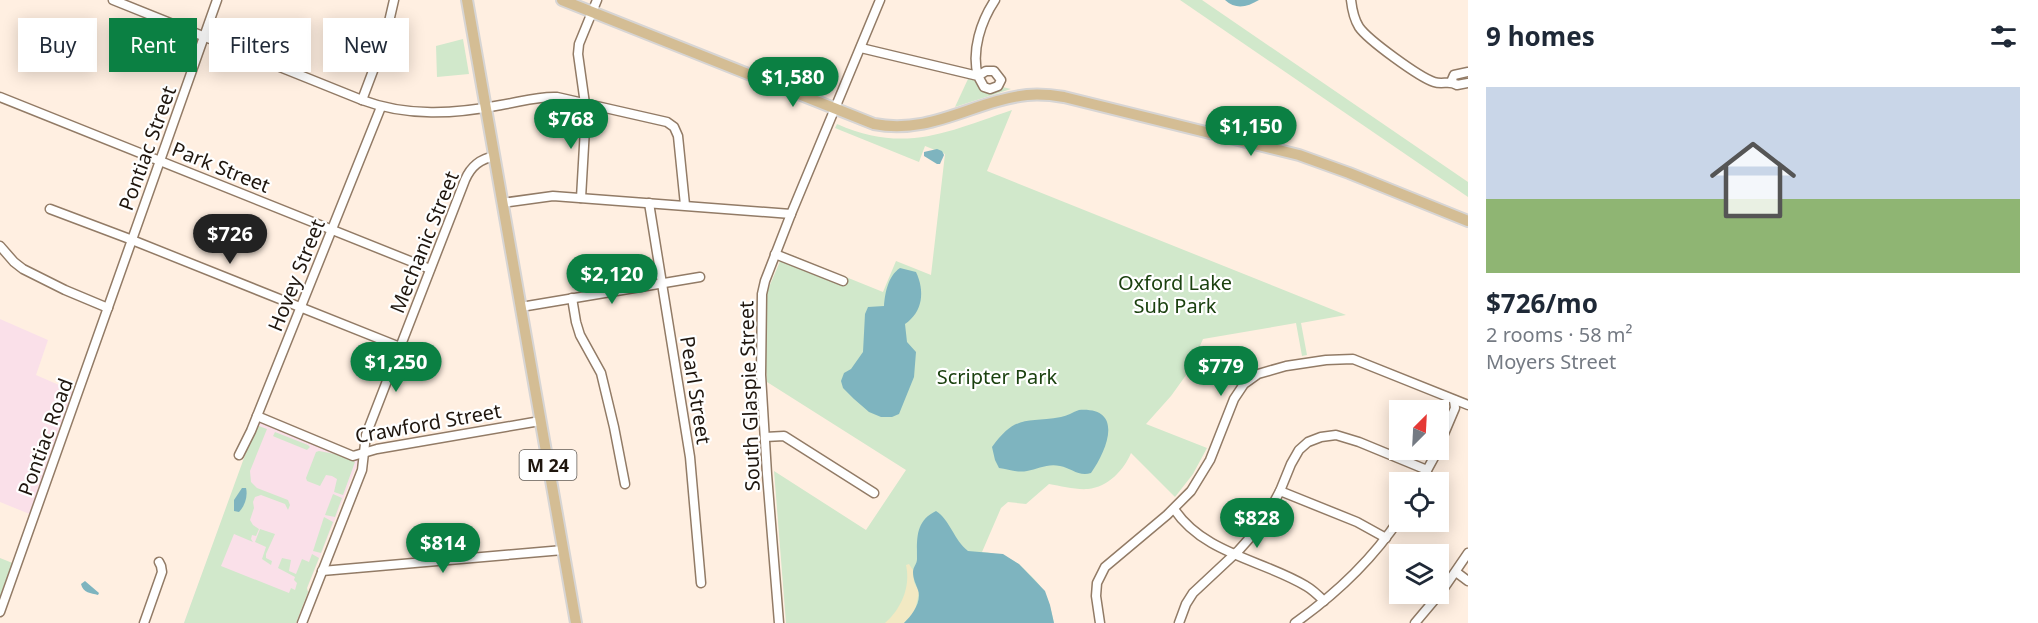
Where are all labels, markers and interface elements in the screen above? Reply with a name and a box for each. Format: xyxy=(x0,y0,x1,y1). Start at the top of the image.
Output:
chip: Buy xyxy=(18,18,97,72)
chip: Rent xyxy=(109,18,197,72)
chip: Filters xyxy=(209,18,311,72)
chip: New xyxy=(323,18,409,72)
text: 9 homes xyxy=(1486,18,1595,54)
icon: filters xyxy=(1987,20,2020,53)
pin: $1,580 xyxy=(744,57,842,108)
text: $1,580 xyxy=(762,63,824,90)
street label: Pontiac Street xyxy=(112,82,182,214)
pin: $768 xyxy=(535,99,607,150)
text: $768 xyxy=(548,105,594,132)
pin: $1,150 xyxy=(1202,106,1300,157)
text: $1,150 xyxy=(1220,112,1282,139)
icon: home xyxy=(1699,126,1807,234)
street label: Park Street xyxy=(168,135,274,199)
street label: Mechanic Street xyxy=(383,167,465,317)
pin: $726 xyxy=(194,214,266,265)
street label: Hovey Street xyxy=(261,215,331,335)
text: $726 xyxy=(207,220,253,247)
pin: $2,120 xyxy=(563,254,661,305)
text: $2,120 xyxy=(581,260,643,287)
park label: Oxford Lake Sub Park xyxy=(1118,269,1232,319)
text: $726/mo xyxy=(1486,285,1598,321)
street label: South Glaspie Street xyxy=(732,300,766,492)
text: 2 rooms · 58 m² xyxy=(1486,321,1633,348)
street label: Pearl Street xyxy=(674,334,718,446)
pin: $1,250 xyxy=(347,342,445,393)
pin: $779 xyxy=(1185,346,1257,397)
text: $1,250 xyxy=(365,348,427,375)
text: Moyers Street xyxy=(1486,348,1616,375)
text: $779 xyxy=(1198,352,1244,379)
park label: Scripter Park xyxy=(937,363,1058,390)
street label: Pontiac Road xyxy=(11,375,79,499)
street label: Crawford Street xyxy=(353,397,503,449)
north arrow xyxy=(1389,400,1449,460)
map controls xyxy=(1389,400,1449,604)
road number: M 24 xyxy=(520,450,576,480)
button: locate xyxy=(1389,472,1449,532)
pin: $828 xyxy=(1221,498,1293,549)
text: $828 xyxy=(1234,504,1280,531)
pin: $814 xyxy=(407,523,479,574)
text: $814 xyxy=(420,529,466,556)
button: layers xyxy=(1389,544,1449,604)

